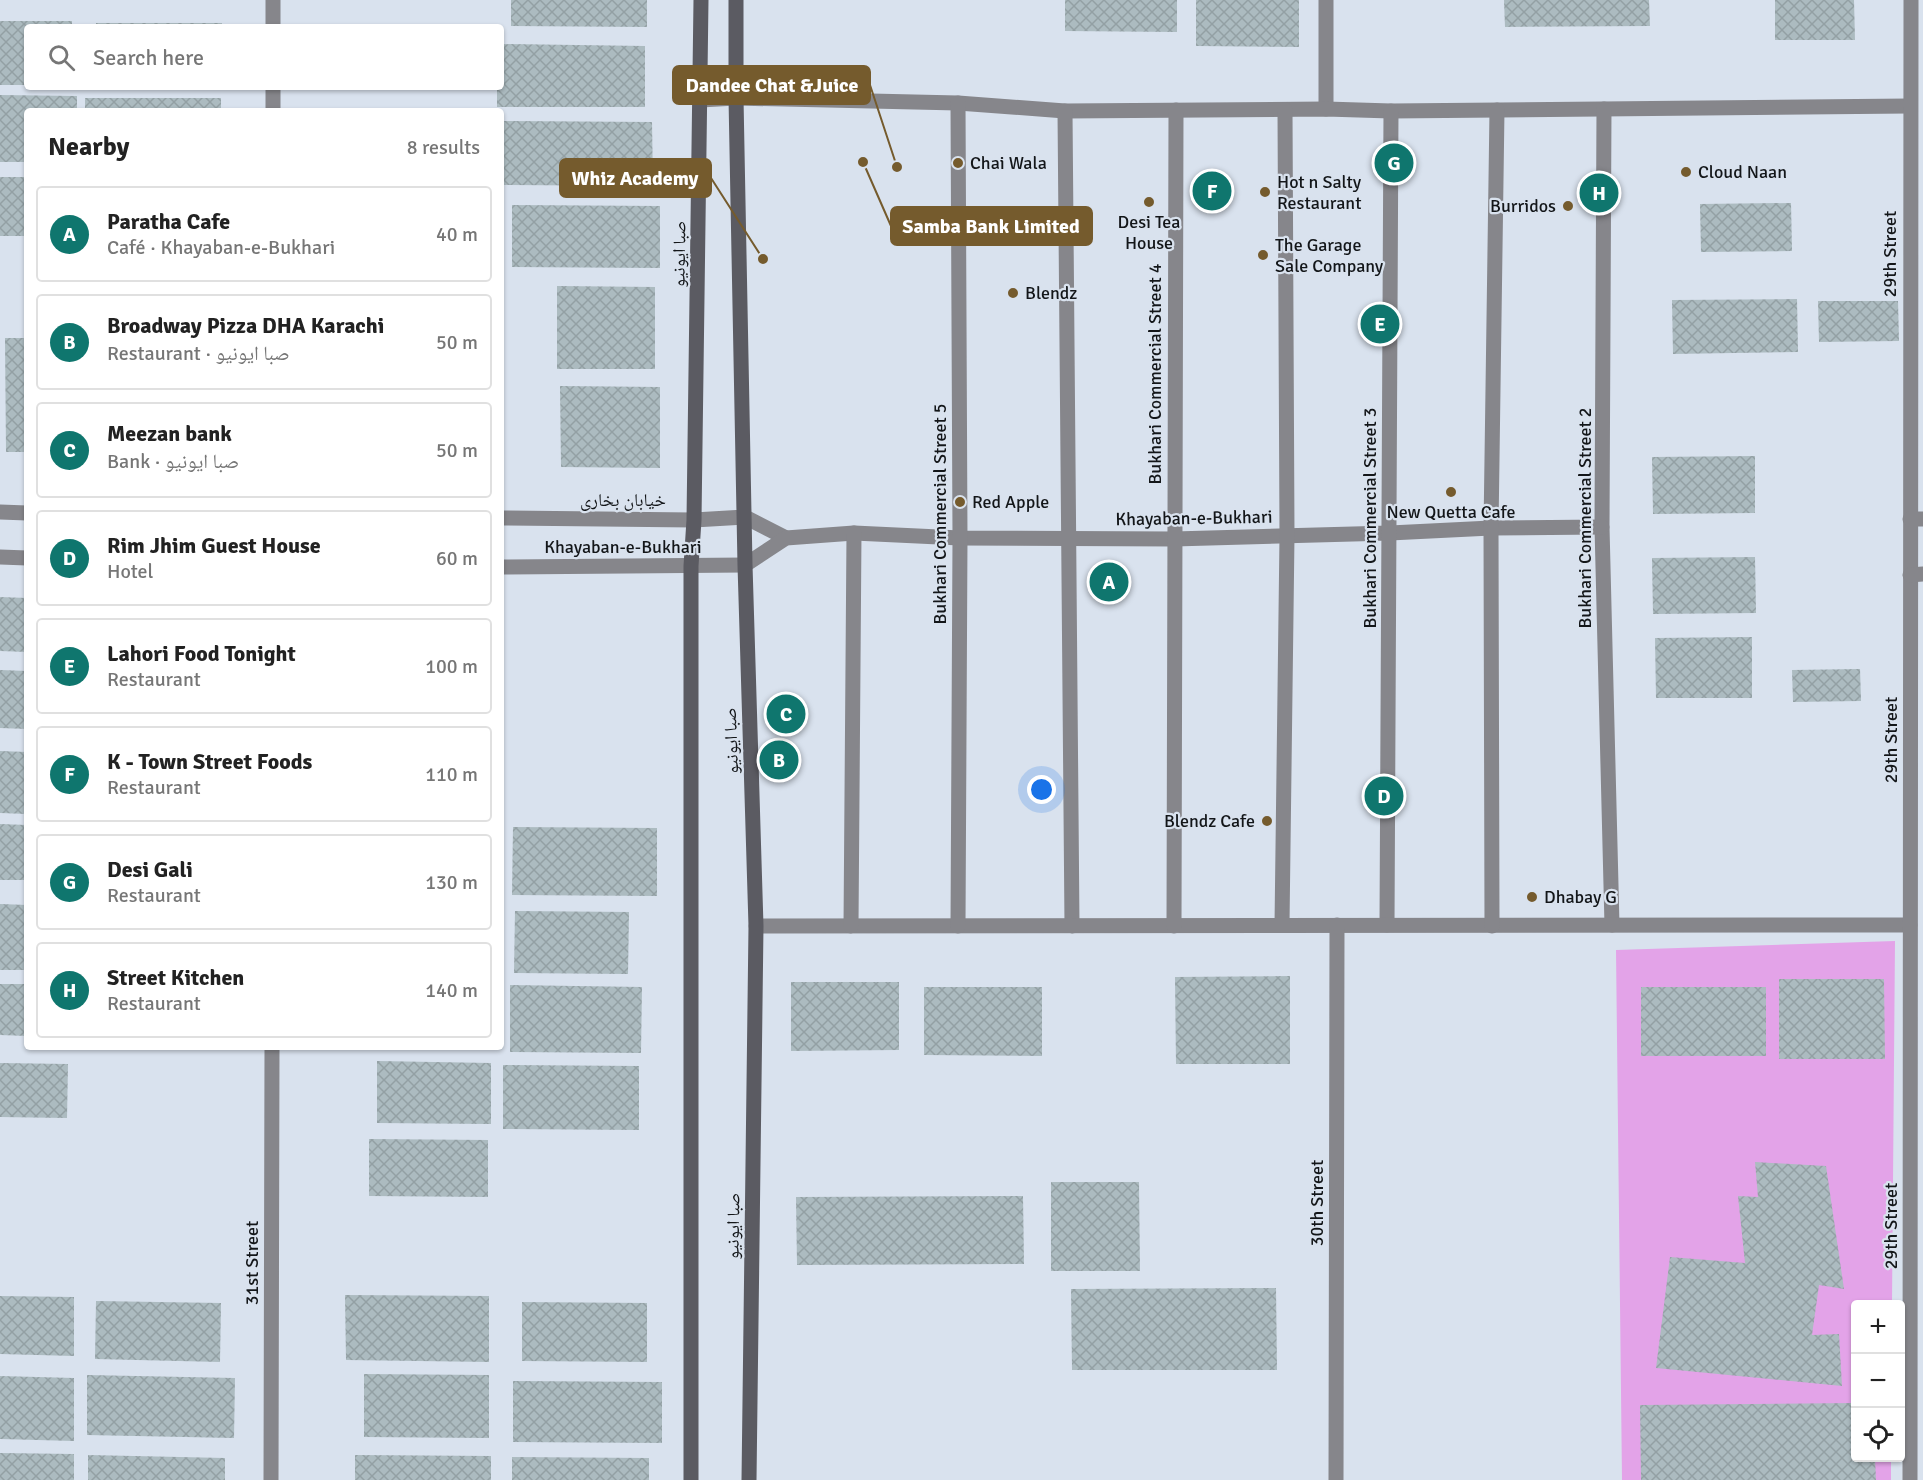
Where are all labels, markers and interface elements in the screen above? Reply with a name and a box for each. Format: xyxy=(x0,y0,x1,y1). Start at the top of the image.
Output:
search box xyxy=(24,24,504,90)
icon: search xyxy=(45,41,78,74)
text: Search here xyxy=(93,44,204,71)
callout: Dandee Chat &Juice xyxy=(673,66,870,104)
text: Dandee Chat &Juice xyxy=(686,73,858,98)
text: Nearby xyxy=(48,131,129,163)
text: 8 results xyxy=(407,135,480,160)
pin: G xyxy=(1374,140,1414,186)
place label: Chai Wala xyxy=(970,152,1047,174)
marker: Chai Wala xyxy=(951,156,965,170)
callout: Whiz Academy xyxy=(560,159,711,197)
place label: Cloud Naan xyxy=(1698,161,1787,183)
marker: Cloud Naan xyxy=(1679,165,1693,179)
text: Whiz Academy xyxy=(571,166,699,191)
pin: F xyxy=(1192,168,1232,213)
pin: H xyxy=(1580,170,1618,216)
place label: Hot n Salty Restaurant xyxy=(1277,171,1362,214)
marker: Hot n Salty Restaurant xyxy=(1258,185,1272,199)
marker: Desi Tea House xyxy=(1142,195,1156,209)
place label: Burridos xyxy=(1490,195,1556,217)
marker: Burridos xyxy=(1561,199,1575,213)
callout: Samba Bank Limited xyxy=(891,207,1092,245)
text: Paratha Cafe xyxy=(107,208,230,235)
place label: Desi Tea House xyxy=(1118,211,1180,254)
street label: 29th Street xyxy=(1879,211,1901,297)
text: Samba Bank Limited xyxy=(902,214,1080,239)
street label: صبا ایونیو xyxy=(667,220,691,288)
text: A xyxy=(63,222,76,247)
text: 40 m xyxy=(436,222,478,247)
place label: The Garage Sale Company xyxy=(1275,234,1384,277)
text: Café · Khayaban-e-Bukhari xyxy=(107,235,335,260)
marker: The Garage Sale Company xyxy=(1256,248,1270,262)
street label: Bukhari Commercial Street 4 xyxy=(1144,263,1166,485)
place label: Blendz xyxy=(1025,282,1077,304)
marker: Blendz xyxy=(1006,286,1020,300)
pin: E xyxy=(1360,302,1400,346)
text: Broadway Pizza DHA Karachi xyxy=(107,312,384,339)
text: B xyxy=(63,330,76,355)
text: 50 m xyxy=(436,330,478,355)
text: Restaurant · صبا ایونیو xyxy=(107,341,290,366)
street label: Bukhari Commercial Street 5 xyxy=(929,403,951,625)
street label: Bukhari Commercial Street 3 xyxy=(1359,407,1381,629)
street label: Bukhari Commercial Street 2 xyxy=(1574,407,1596,629)
text: Meezan bank xyxy=(107,420,232,447)
text: C xyxy=(63,438,76,463)
text: 50 m xyxy=(436,438,478,463)
text: Bank · صبا ایونیو xyxy=(107,449,239,474)
marker: New Quetta Cafe xyxy=(1444,485,1458,499)
street label: خیابان بخاری xyxy=(580,489,666,511)
place label: Red Apple xyxy=(972,491,1049,513)
marker: Red Apple xyxy=(953,495,967,509)
place label: New Quetta Cafe xyxy=(1387,501,1515,523)
street label: Khayaban-e-Bukhari xyxy=(1115,506,1273,530)
text: Rim Jhim Guest House xyxy=(107,532,321,559)
street label: Khayaban-e-Bukhari xyxy=(544,536,702,558)
text: D xyxy=(63,546,76,571)
text: 60 m xyxy=(436,546,478,571)
text: Hotel xyxy=(107,559,153,584)
pin: A xyxy=(1090,560,1128,604)
text: Lahori Food Tonight xyxy=(107,640,296,667)
text: E xyxy=(64,654,75,679)
text: 100 m xyxy=(425,654,478,679)
text: Restaurant xyxy=(107,667,201,692)
pin: C xyxy=(766,692,806,736)
street label: 29th Street xyxy=(1880,697,1902,783)
street label: صبا ایونیو xyxy=(719,707,743,775)
pin: B xyxy=(760,738,798,783)
text: K - Town Street Foods xyxy=(107,748,312,775)
text: F xyxy=(64,762,75,787)
text: 110 m xyxy=(425,762,478,787)
pin: D xyxy=(1364,774,1404,818)
text: Restaurant xyxy=(107,775,201,800)
your location xyxy=(1027,775,1056,804)
place label: Blendz Cafe xyxy=(1164,810,1255,832)
marker: Blendz Cafe xyxy=(1260,814,1274,828)
text: Desi Gali xyxy=(107,856,193,883)
text: G xyxy=(63,870,76,895)
text: 130 m xyxy=(425,870,478,895)
text: Restaurant xyxy=(107,883,201,908)
place label: Dhabay G xyxy=(1544,886,1617,908)
marker: Dhabay G xyxy=(1525,890,1539,904)
text: Street Kitchen xyxy=(107,964,244,991)
text: H xyxy=(63,978,76,1003)
text: 140 m xyxy=(425,978,478,1003)
text: Restaurant xyxy=(107,991,201,1016)
street label: 30th Street xyxy=(1306,1160,1328,1246)
street label: 29th Street xyxy=(1880,1183,1902,1269)
street label: صبا ایونیو xyxy=(721,1192,745,1260)
street label: 31st Street xyxy=(241,1221,263,1305)
map controls xyxy=(1851,1300,1905,1462)
button: + xyxy=(1851,1300,1905,1354)
button: − xyxy=(1851,1354,1905,1408)
button: locate xyxy=(1851,1408,1905,1462)

